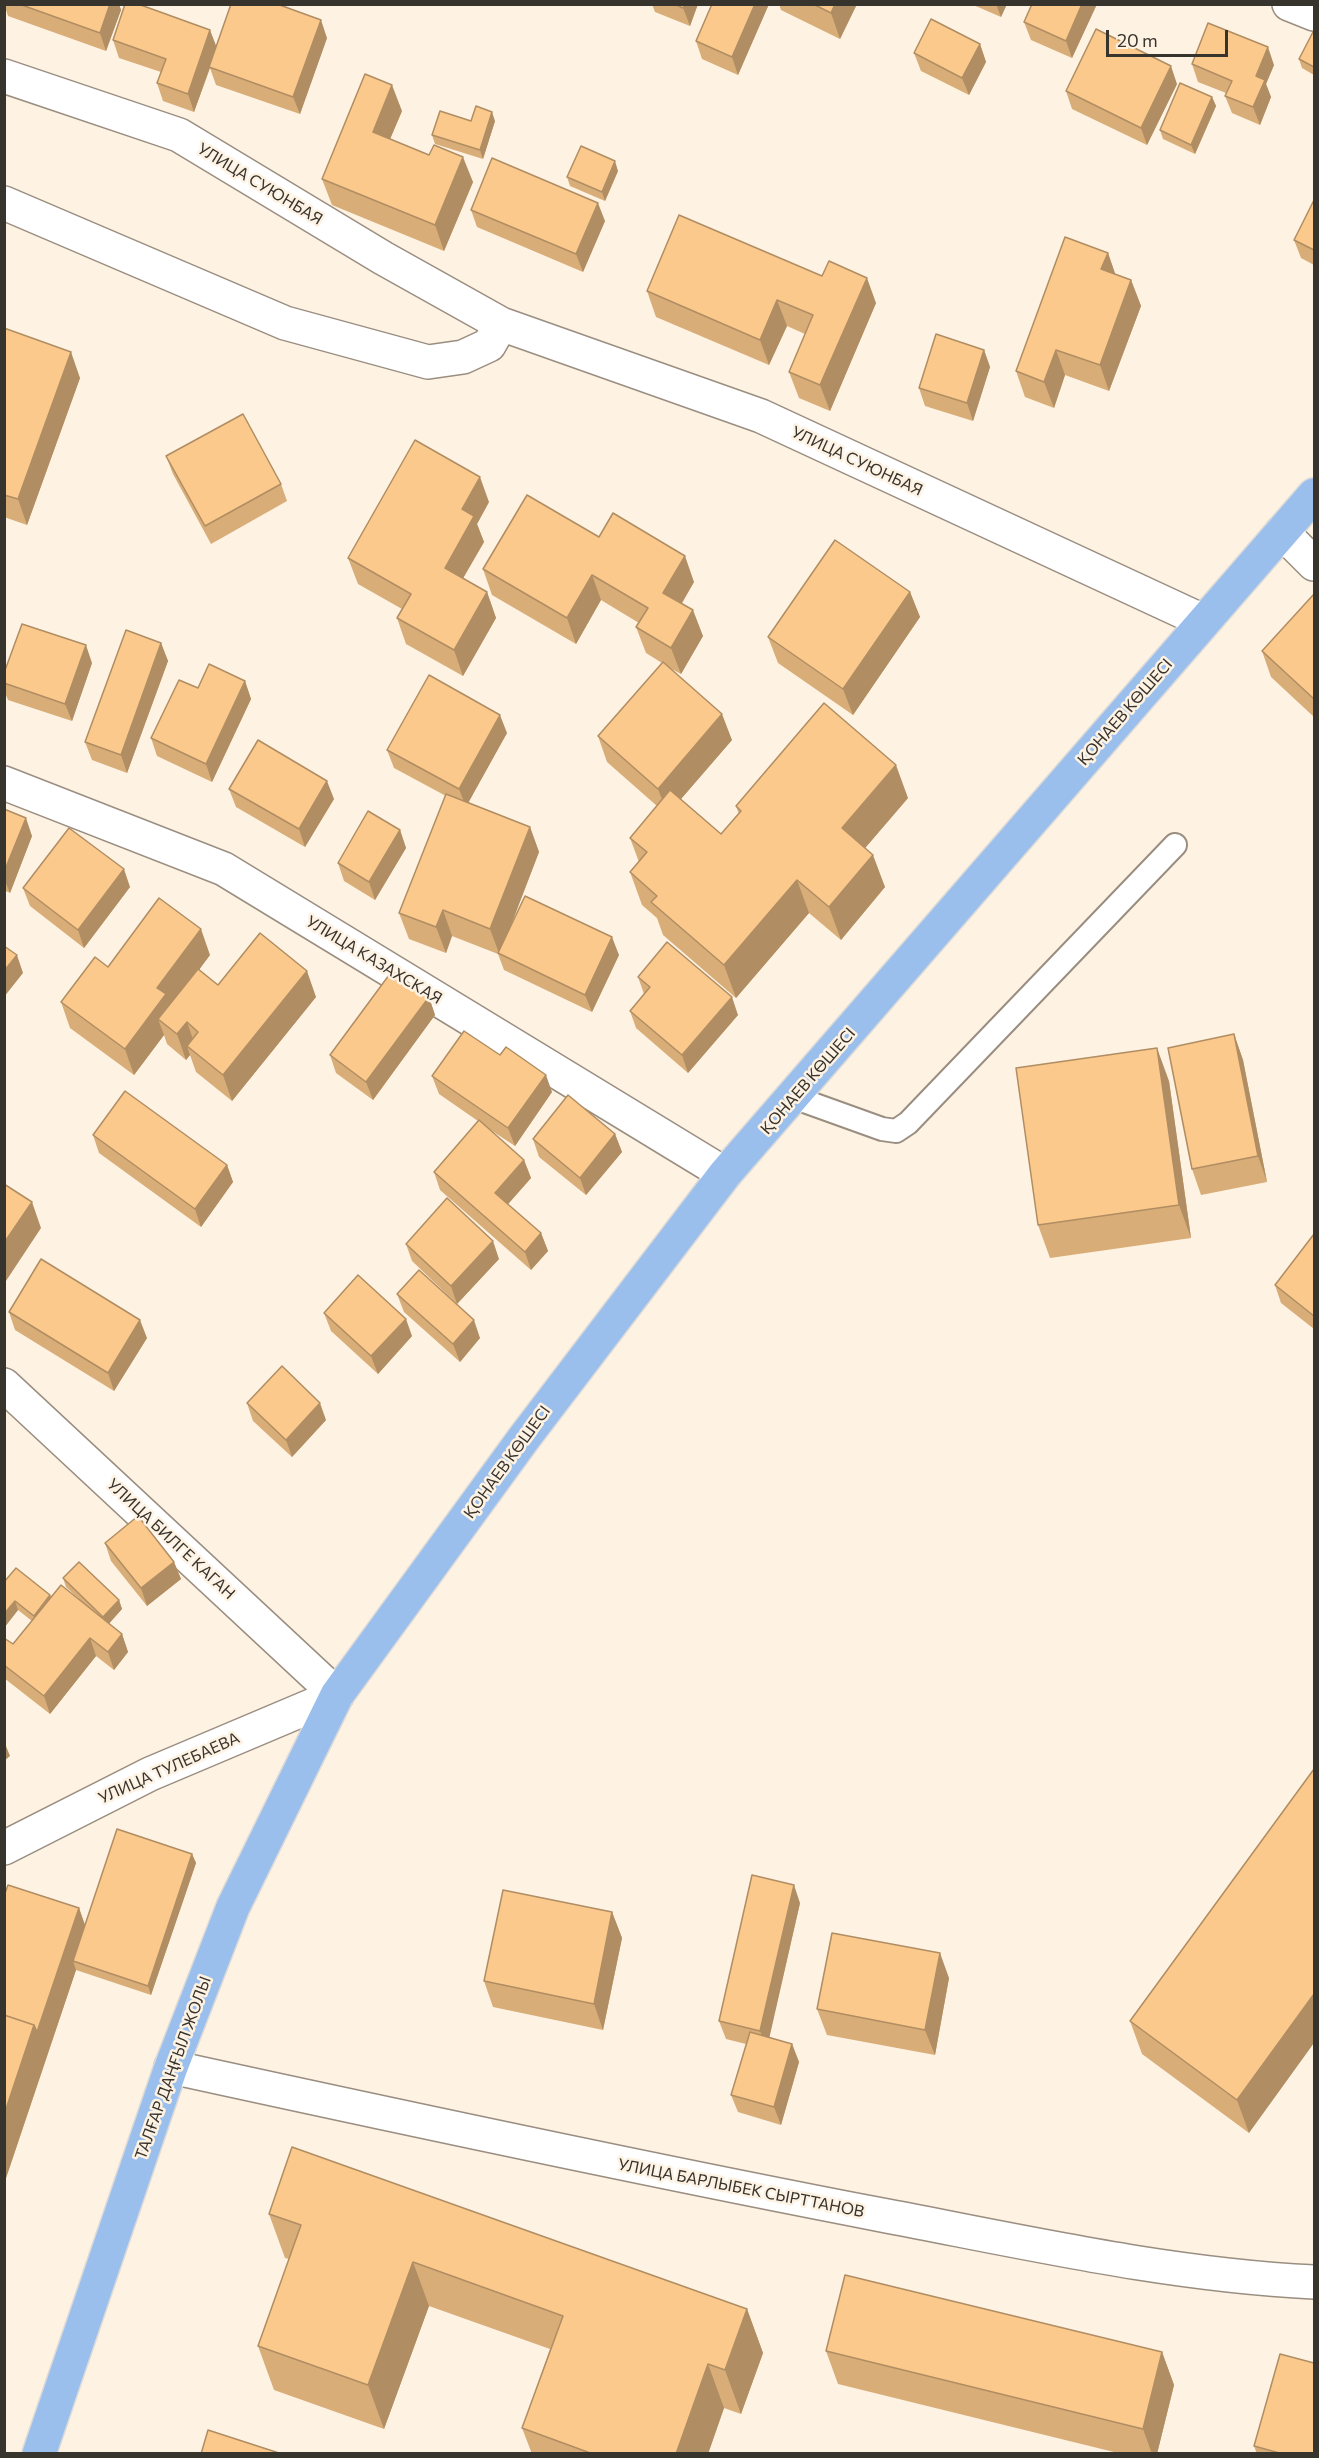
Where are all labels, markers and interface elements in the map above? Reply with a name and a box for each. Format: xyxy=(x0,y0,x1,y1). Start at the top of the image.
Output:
scale bar xyxy=(1109,18,1230,56)
text: 20 m xyxy=(1117,29,1158,51)
street label: УЛИЦА СУЮНБАЯ xyxy=(194,139,326,229)
street label: УЛИЦА СУЮНБАЯ xyxy=(788,422,926,500)
street label: ҚОНАЕВ КӨШЕСІ xyxy=(1073,655,1177,769)
street label: УЛИЦА КАЗАХСКАЯ xyxy=(302,912,446,1008)
street label: ҚОНАЕВ КӨШЕСІ xyxy=(756,1024,860,1138)
street label: ҚОНАЕВ КӨШЕСІ xyxy=(460,1402,554,1522)
street label: УЛИЦА БИЛГЕ КАГАН xyxy=(103,1475,239,1603)
street label: УЛИЦА ТУЛЕБАЕВА xyxy=(95,1728,243,1808)
street label: ТАЛҒАР ДАҢҒЫЛ ЖОЛЫ xyxy=(131,1974,215,2162)
street label: УЛИЦА БАРЛЫБЕК СЫРТТАНОВ xyxy=(616,2155,866,2221)

